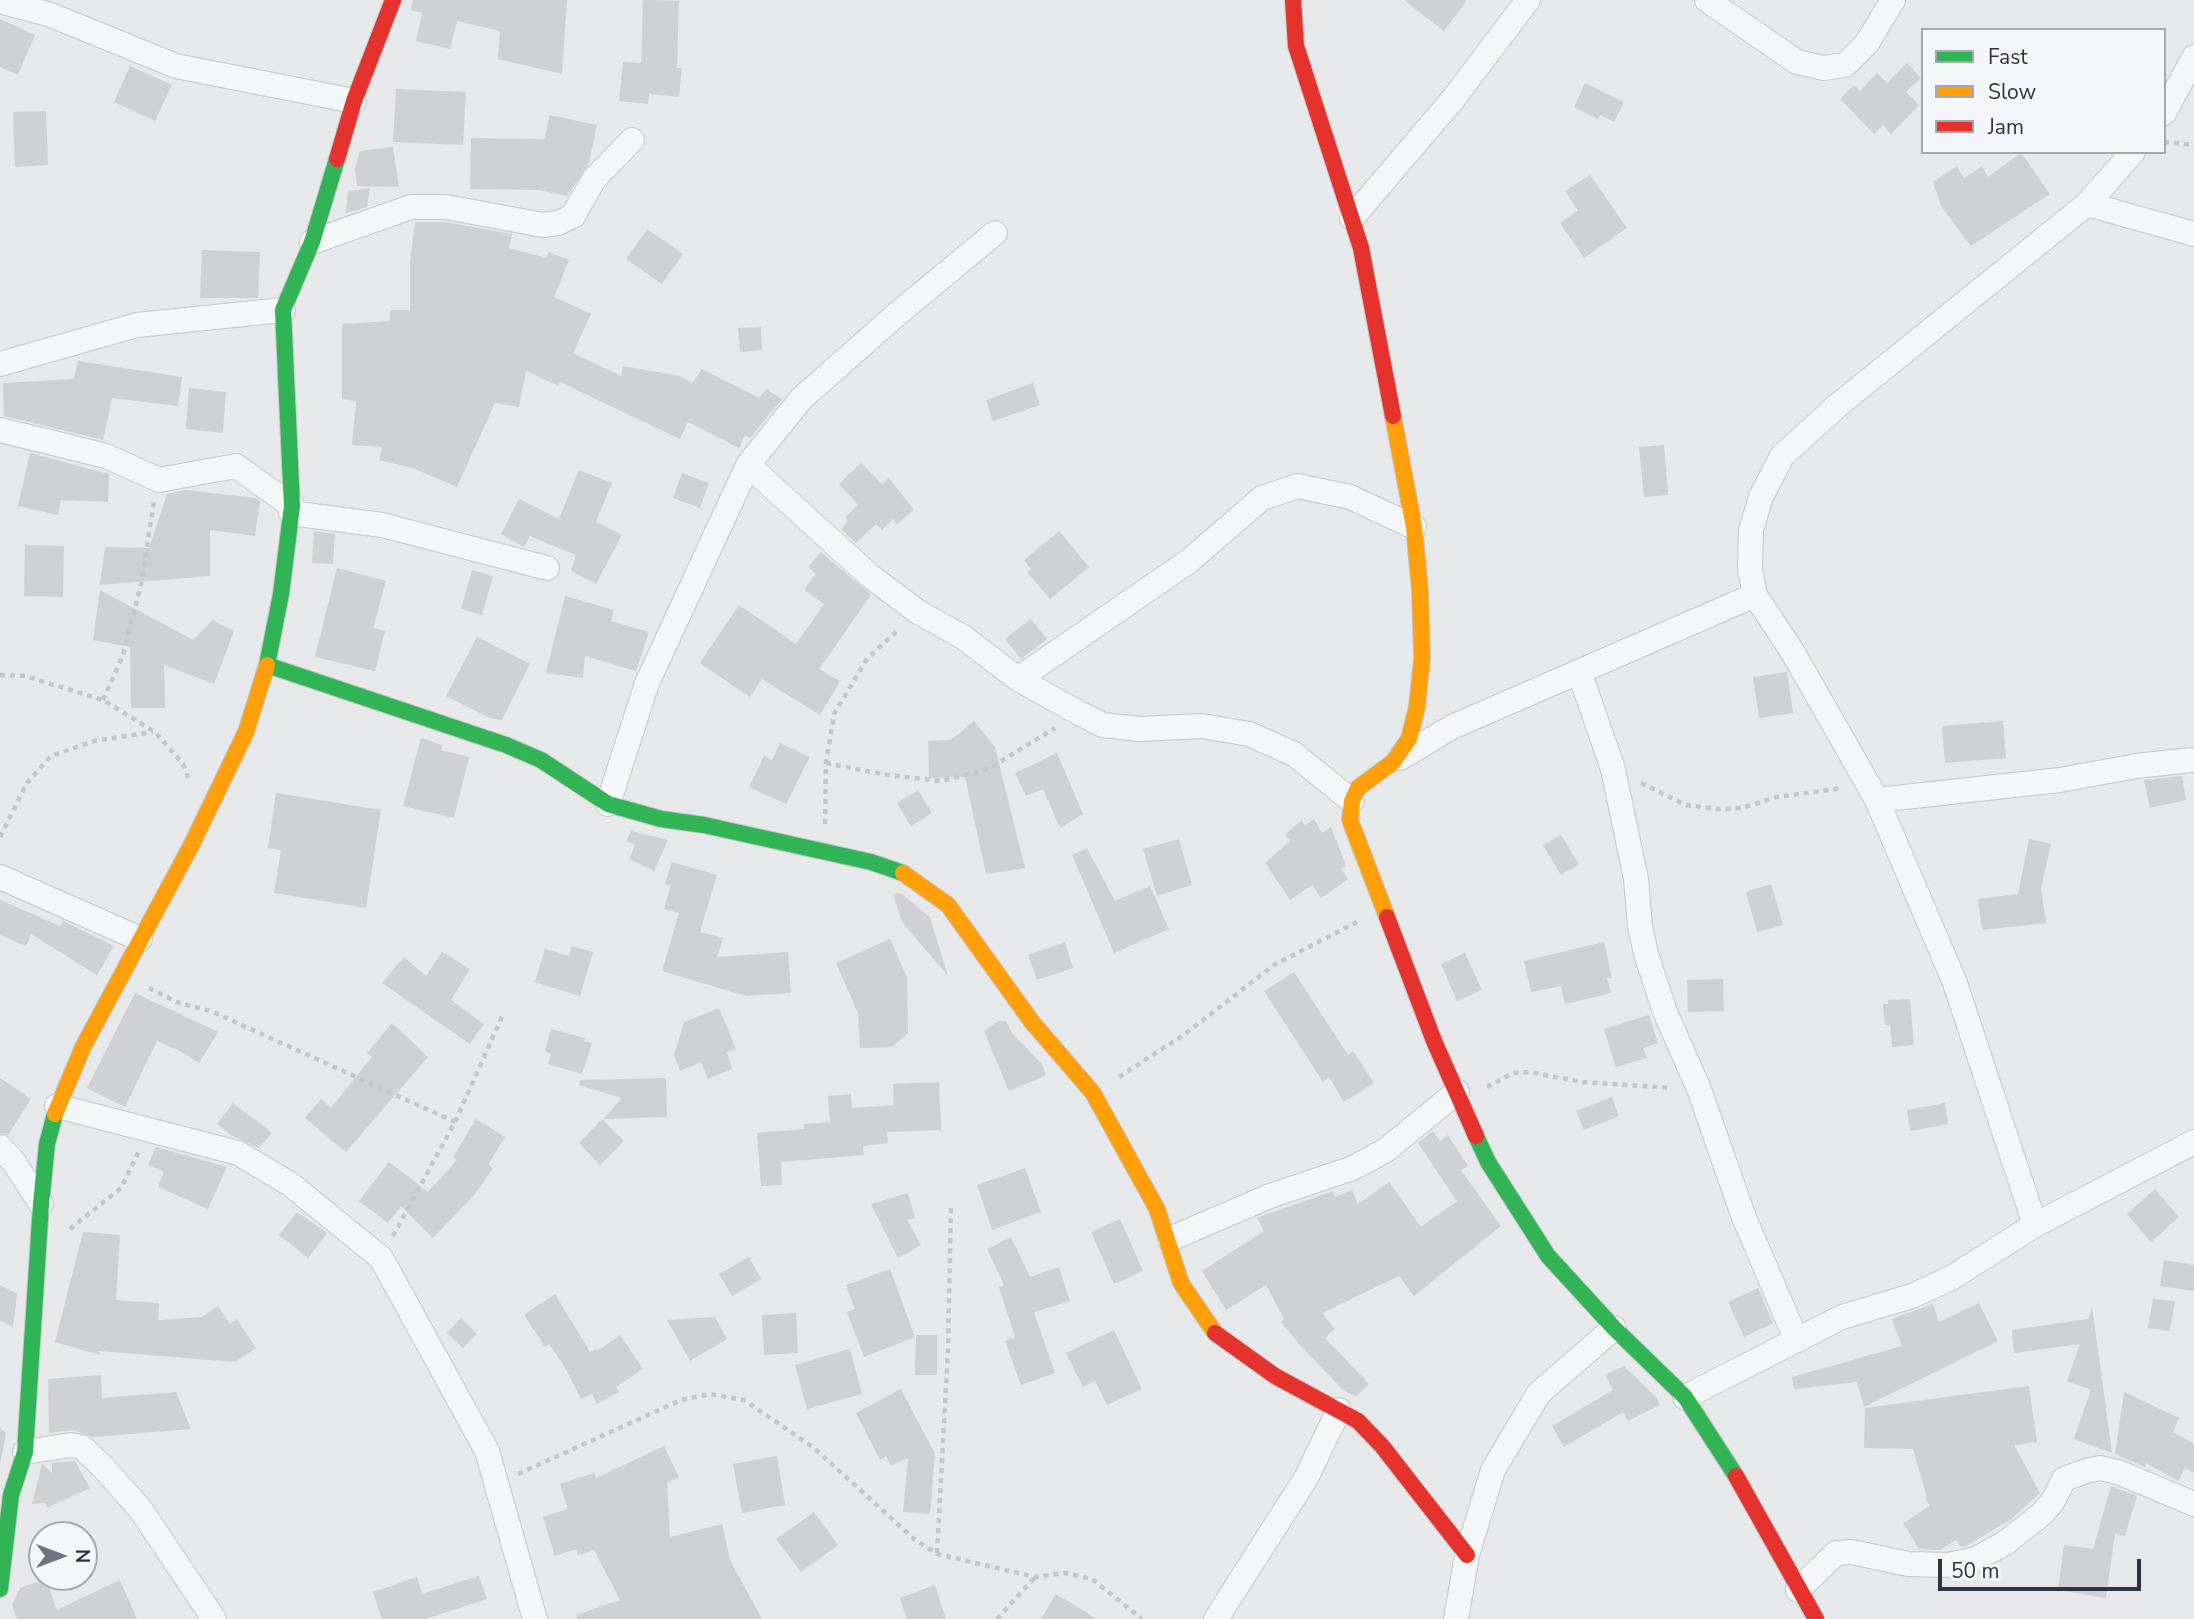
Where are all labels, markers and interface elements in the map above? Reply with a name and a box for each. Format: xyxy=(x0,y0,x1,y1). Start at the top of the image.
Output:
legend xyxy=(1921,28,2166,154)
text: Fast xyxy=(1988,43,2028,71)
text: Slow xyxy=(1988,78,2036,106)
text: Jam xyxy=(1988,113,2024,141)
north arrow xyxy=(28,1521,98,1591)
scale bar xyxy=(1942,1546,2145,1590)
text: N xyxy=(69,1549,95,1563)
text: 50 m xyxy=(1951,1557,2000,1585)

